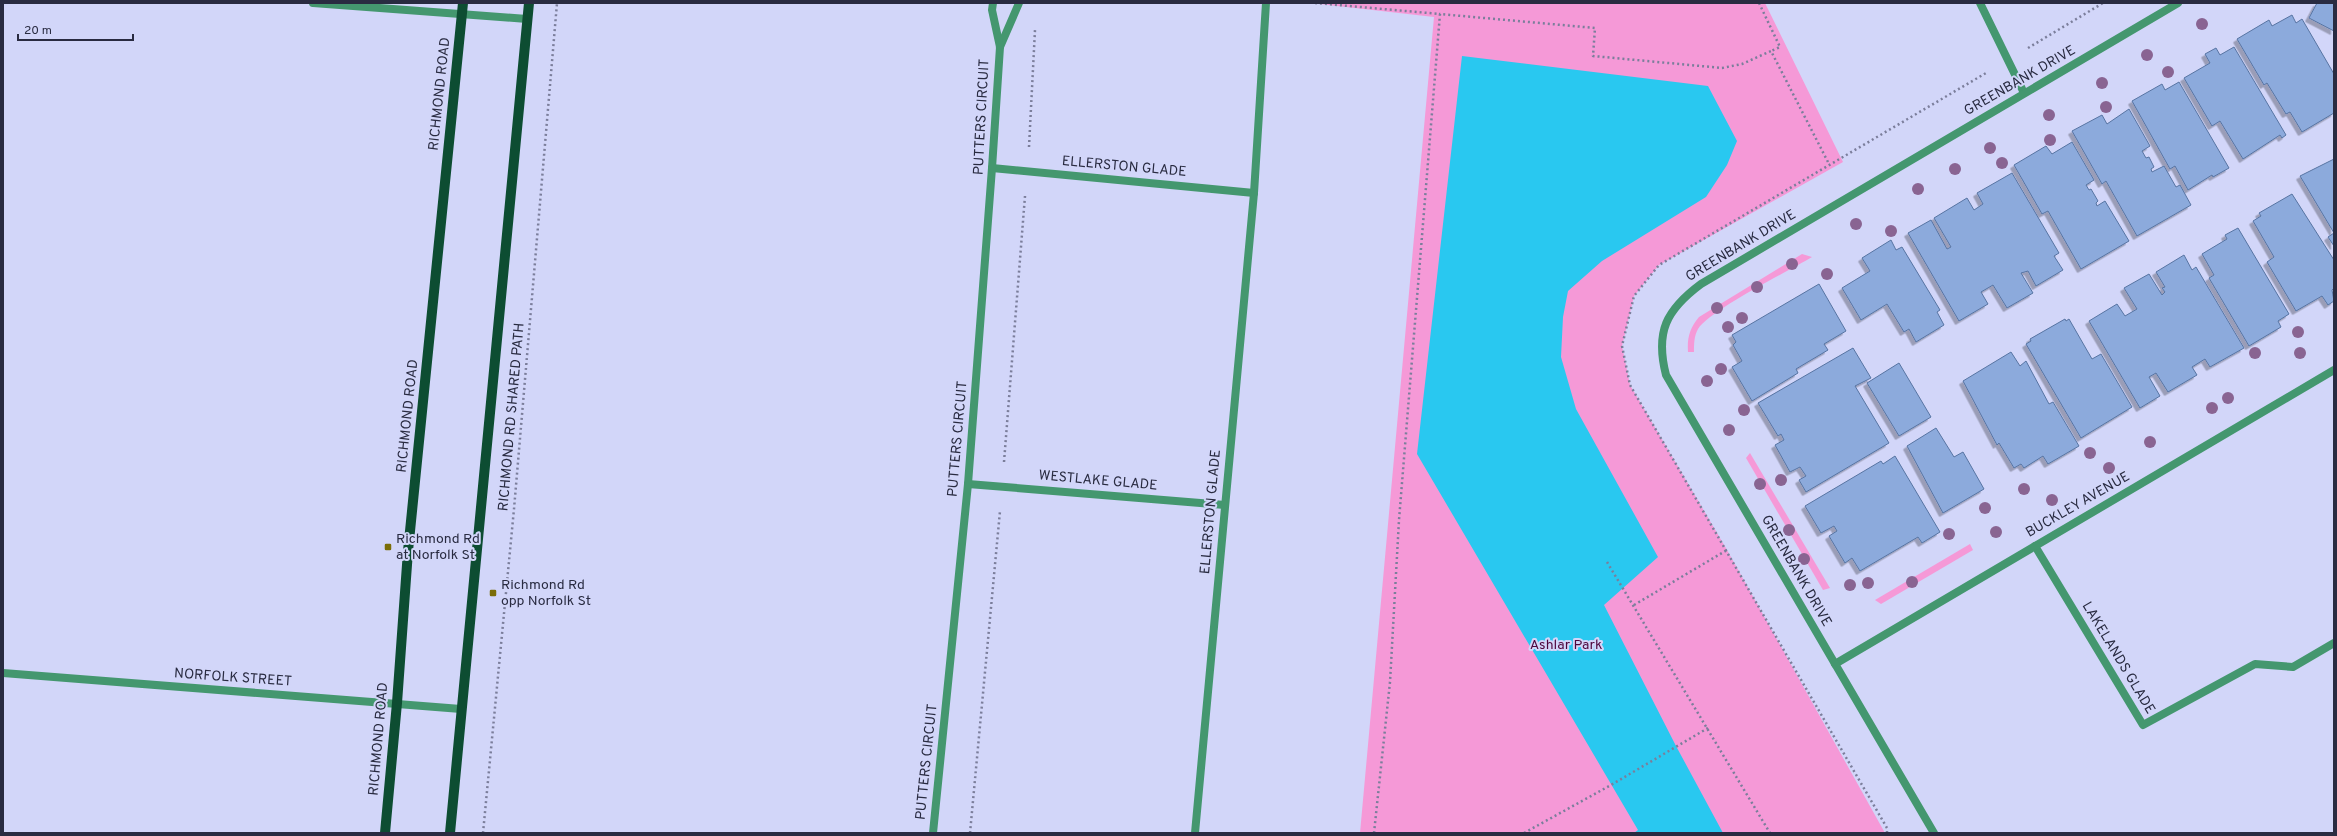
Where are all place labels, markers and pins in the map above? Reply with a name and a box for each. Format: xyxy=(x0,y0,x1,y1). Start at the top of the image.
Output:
place label: Richmond Rd at Norfolk St xyxy=(396,531,480,564)
marker: Richmond Rd at Norfolk St xyxy=(383,542,393,552)
place label: Richmond Rd opp Norfolk St xyxy=(501,577,591,610)
marker: Richmond Rd opp Norfolk St xyxy=(488,588,498,598)

